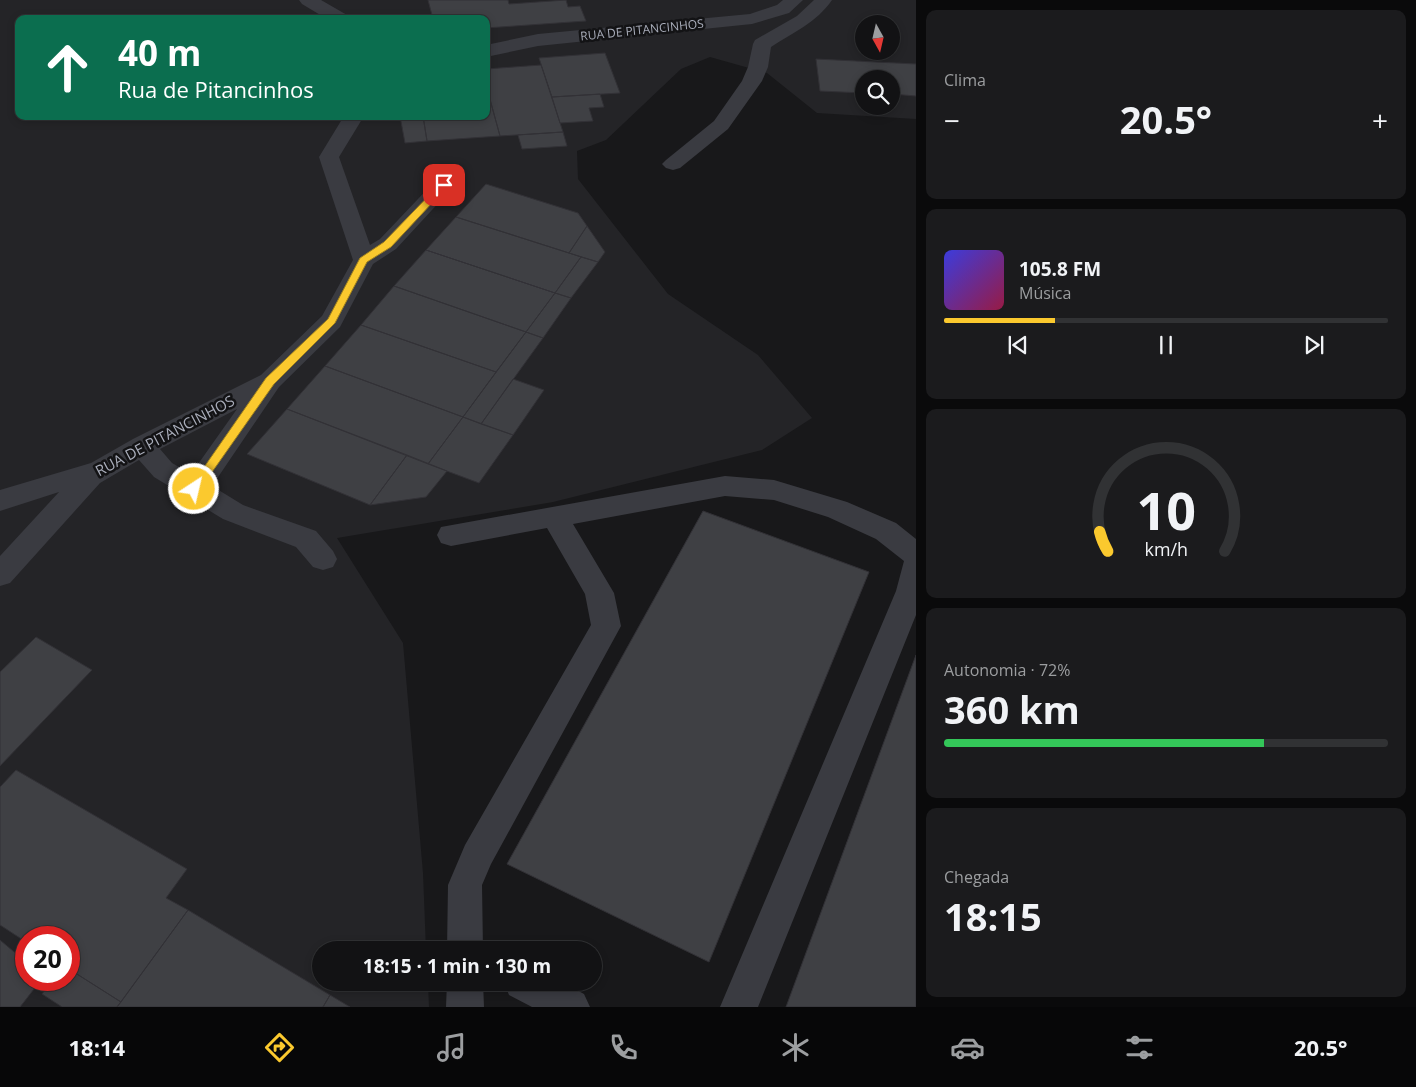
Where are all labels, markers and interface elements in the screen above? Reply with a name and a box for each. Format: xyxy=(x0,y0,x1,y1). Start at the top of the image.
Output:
street label: RUA DE PITANCINHOS xyxy=(579,15,704,44)
north arrow xyxy=(855,15,900,60)
map controls xyxy=(855,15,900,115)
text: 40 m xyxy=(118,29,201,76)
icon: ahead xyxy=(35,35,100,100)
text: Clima xyxy=(944,69,986,91)
button: search xyxy=(855,70,900,115)
text: Rua de Pitancinhos xyxy=(118,74,314,104)
text: 20.5° xyxy=(1120,93,1212,145)
text: − xyxy=(944,101,960,139)
text: + xyxy=(1372,101,1388,139)
pin xyxy=(423,164,465,206)
icon: arrive xyxy=(430,171,458,199)
text: 105.8 FM xyxy=(1019,256,1101,282)
text: Música xyxy=(1019,282,1071,304)
icon: previous xyxy=(1004,331,1032,359)
icon: pause xyxy=(1152,331,1180,359)
icon: next xyxy=(1300,331,1328,359)
street label: RUA DE PITANCINHOS xyxy=(91,390,238,480)
position arrow xyxy=(167,462,219,514)
text: 10 xyxy=(1136,474,1196,545)
text: km/h xyxy=(1144,537,1188,561)
text: Autonomia · 72% xyxy=(944,659,1070,681)
text: 360 km xyxy=(944,683,1080,735)
text: Chegada xyxy=(944,866,1009,888)
text: 18:15 xyxy=(944,890,1042,942)
speed limit sign: 20 xyxy=(15,926,80,991)
text: 18:15 · 1 min · 130 m xyxy=(363,953,551,979)
icon: directions xyxy=(262,1030,297,1065)
icon: music xyxy=(434,1030,469,1065)
icon: phone xyxy=(606,1030,641,1065)
icon: climate xyxy=(778,1030,813,1065)
icon: car xyxy=(950,1030,985,1065)
icon: filters xyxy=(1122,1030,1157,1065)
text: 18:14 xyxy=(68,1032,125,1062)
text: 20.5° xyxy=(1294,1032,1347,1062)

